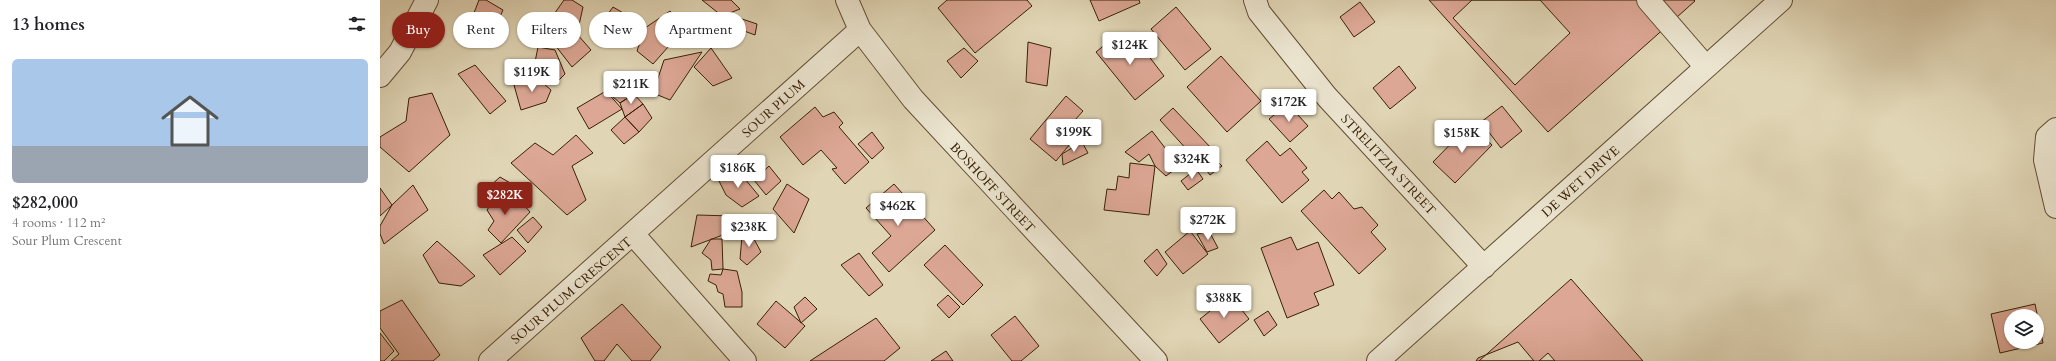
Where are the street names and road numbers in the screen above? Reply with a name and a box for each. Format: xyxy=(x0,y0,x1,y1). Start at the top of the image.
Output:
street label: SOUR PLUM xyxy=(738,76,809,142)
street label: STRELITZIA STREET xyxy=(1337,110,1440,219)
street label: BOSHOFF STREET xyxy=(946,139,1039,237)
street label: DE WET DRIVE xyxy=(1538,142,1624,222)
street label: SOUR PLUM CRESCENT xyxy=(507,233,636,348)

